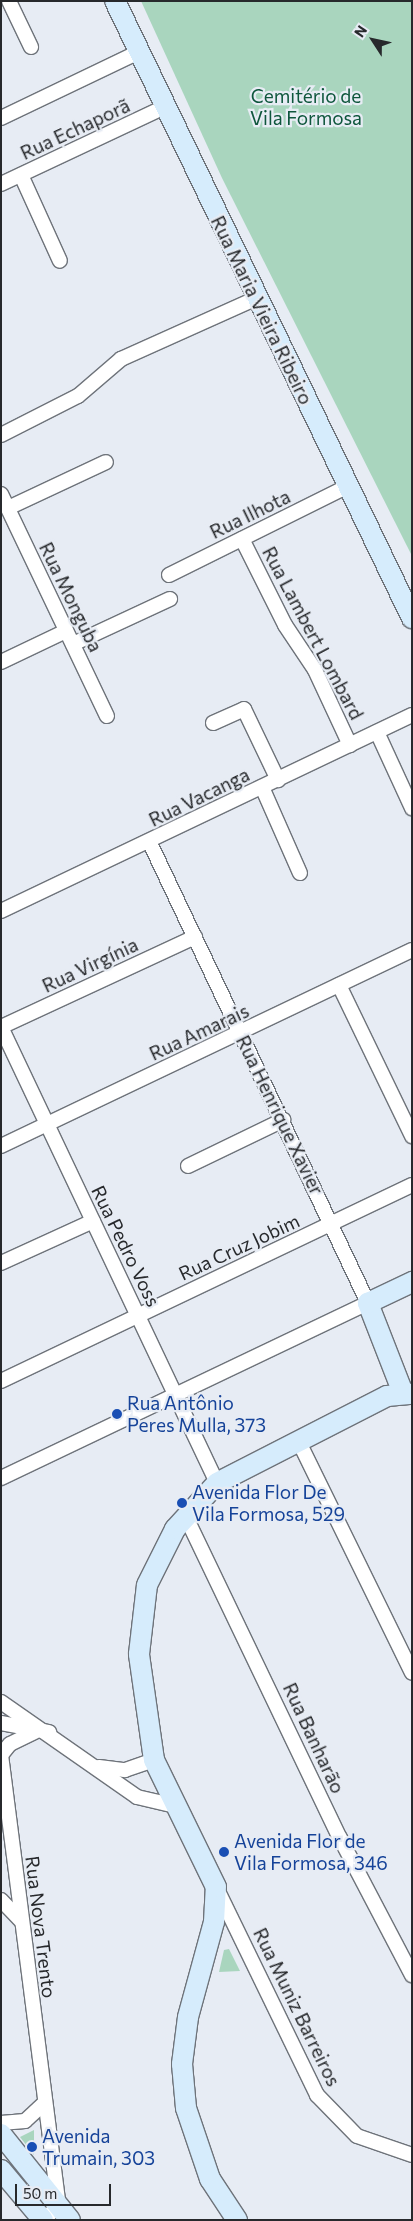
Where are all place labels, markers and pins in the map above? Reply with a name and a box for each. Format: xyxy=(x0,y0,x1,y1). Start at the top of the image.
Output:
place label: Rua Antônio Peres Mulla, 373 xyxy=(127,1392,266,1436)
marker: Rua Antônio Peres Mulla, 373 xyxy=(111,1408,123,1420)
place label: Avenida Flor De Vila Formosa, 529 xyxy=(192,1481,345,1525)
marker: Avenida Flor De Vila Formosa, 529 xyxy=(176,1497,188,1509)
place label: Avenida Flor de Vila Formosa, 346 xyxy=(234,1830,388,1874)
marker: Avenida Flor de Vila Formosa, 346 xyxy=(218,1846,230,1858)
place label: Avenida Trumain, 303 xyxy=(42,2125,155,2169)
marker: Avenida Trumain, 303 xyxy=(26,2141,38,2153)

